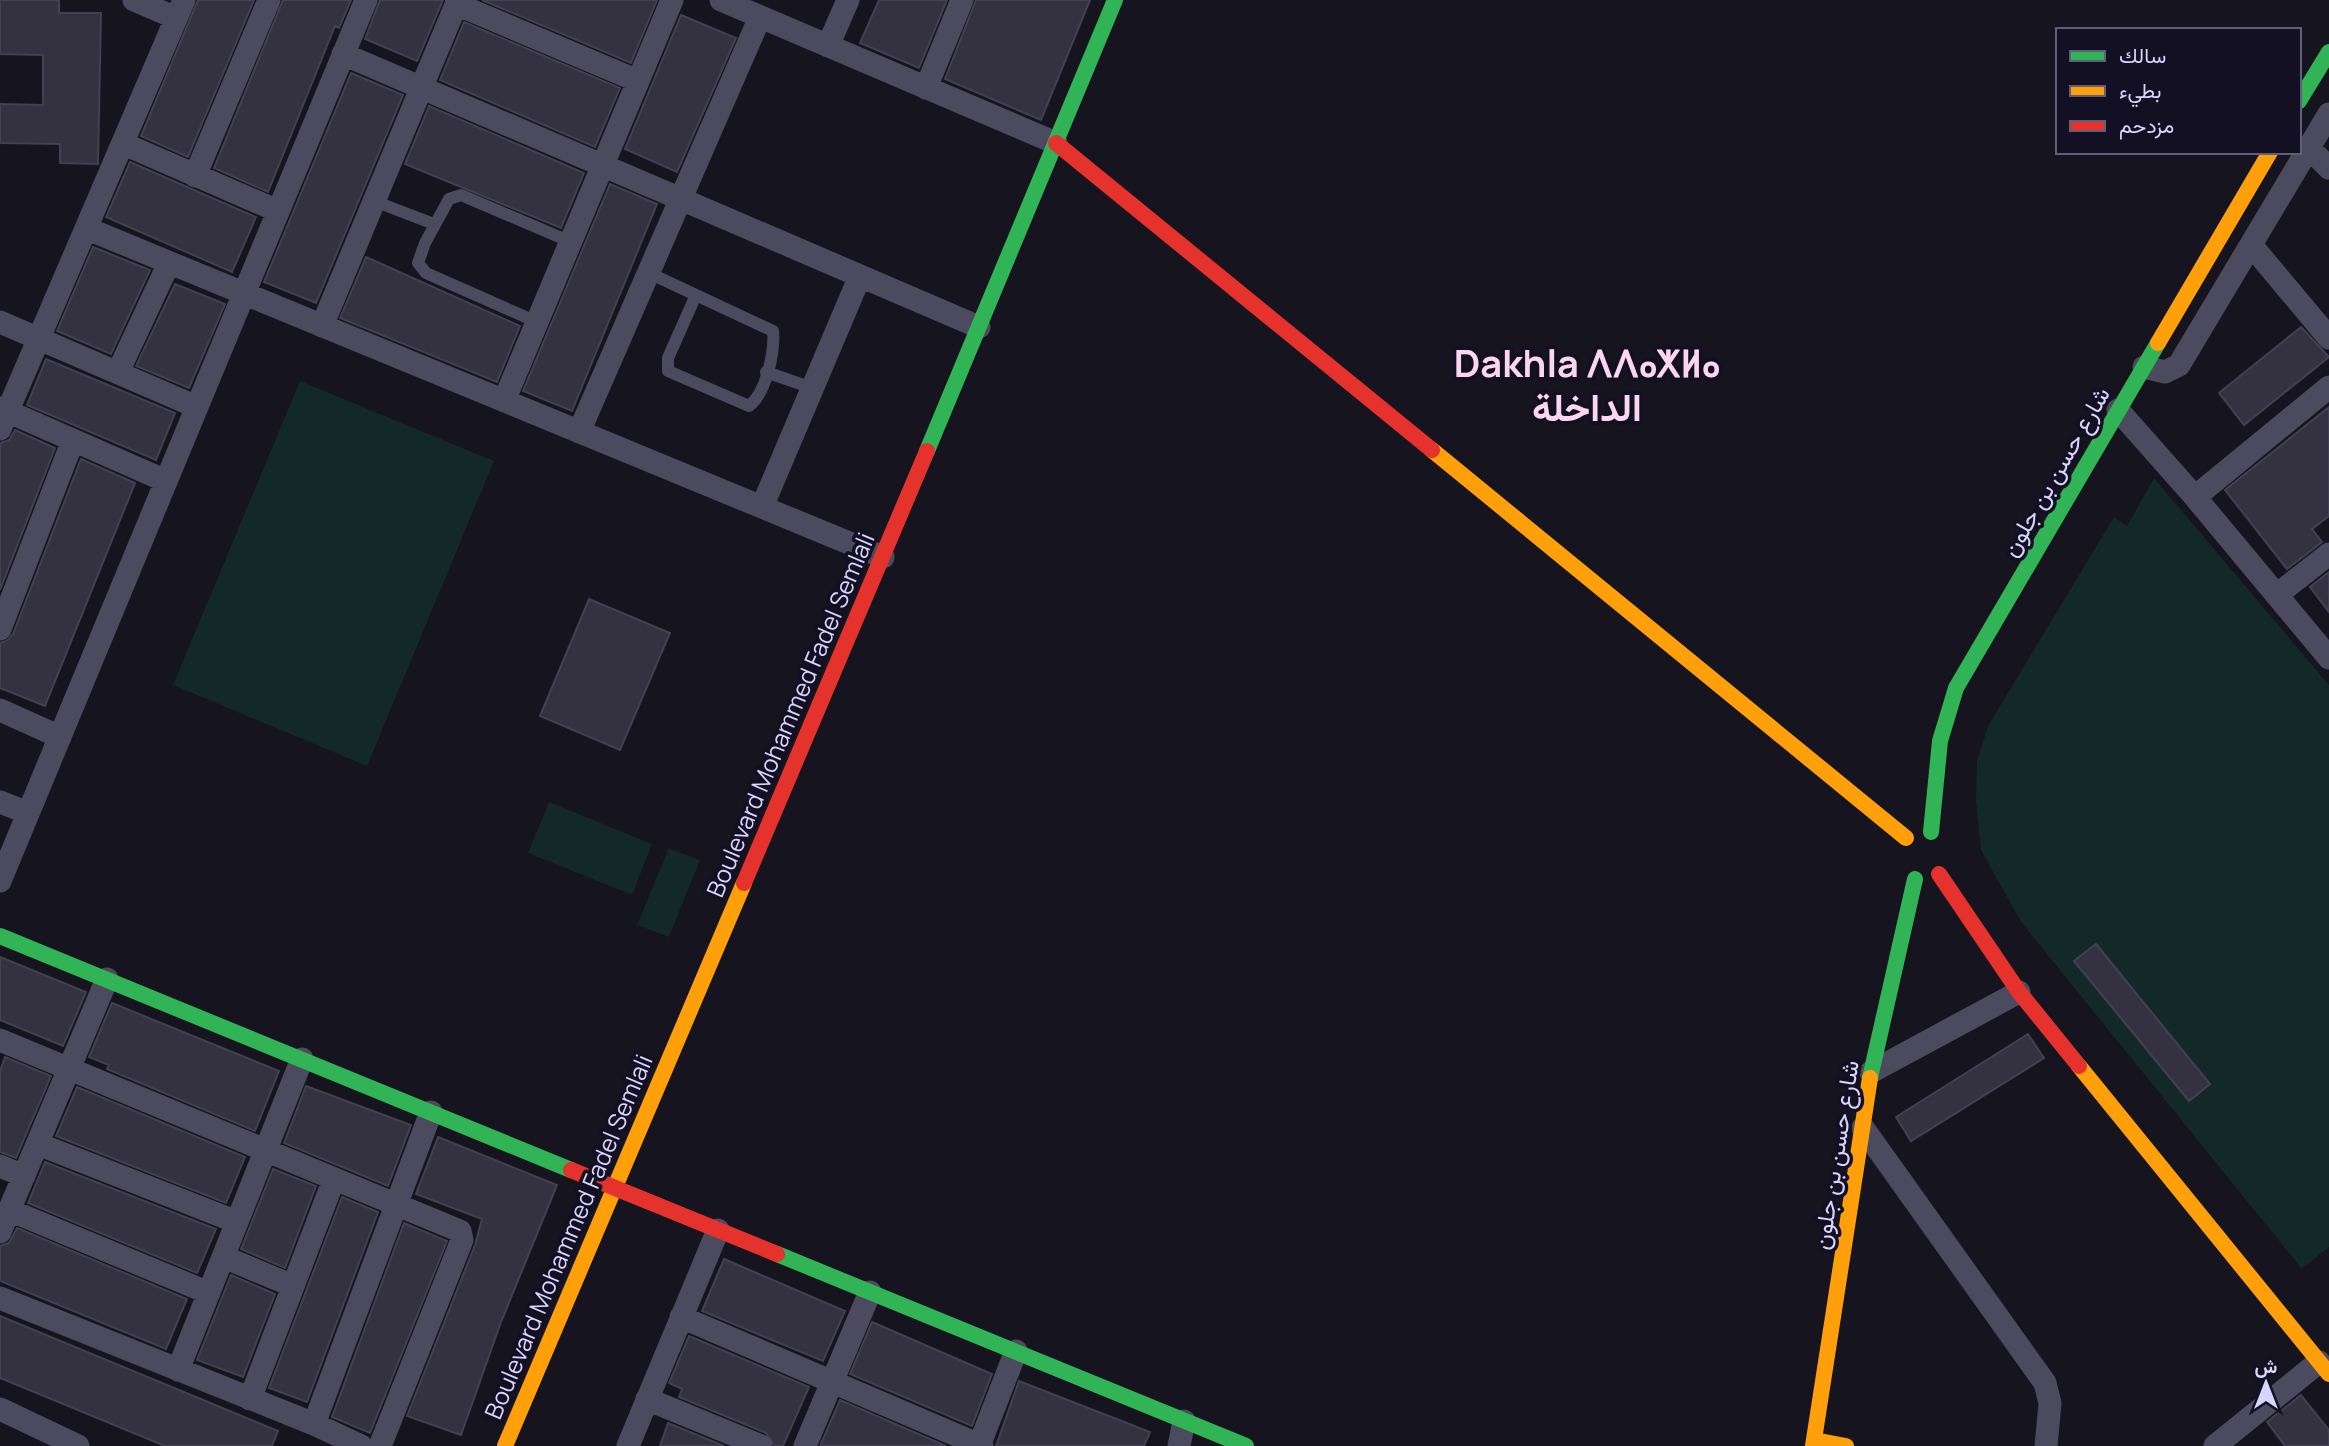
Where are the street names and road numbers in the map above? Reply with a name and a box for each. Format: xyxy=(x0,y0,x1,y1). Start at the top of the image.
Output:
street label: شارع حسن بن جلون xyxy=(1993,380,2118,563)
street label: Boulevard Mohammed Fadel Semlali xyxy=(698,527,882,902)
street label: Boulevard Mohammed Fadel Semlali xyxy=(476,1049,660,1424)
street label: شارع حسن بن جلون xyxy=(1803,1058,1867,1252)

